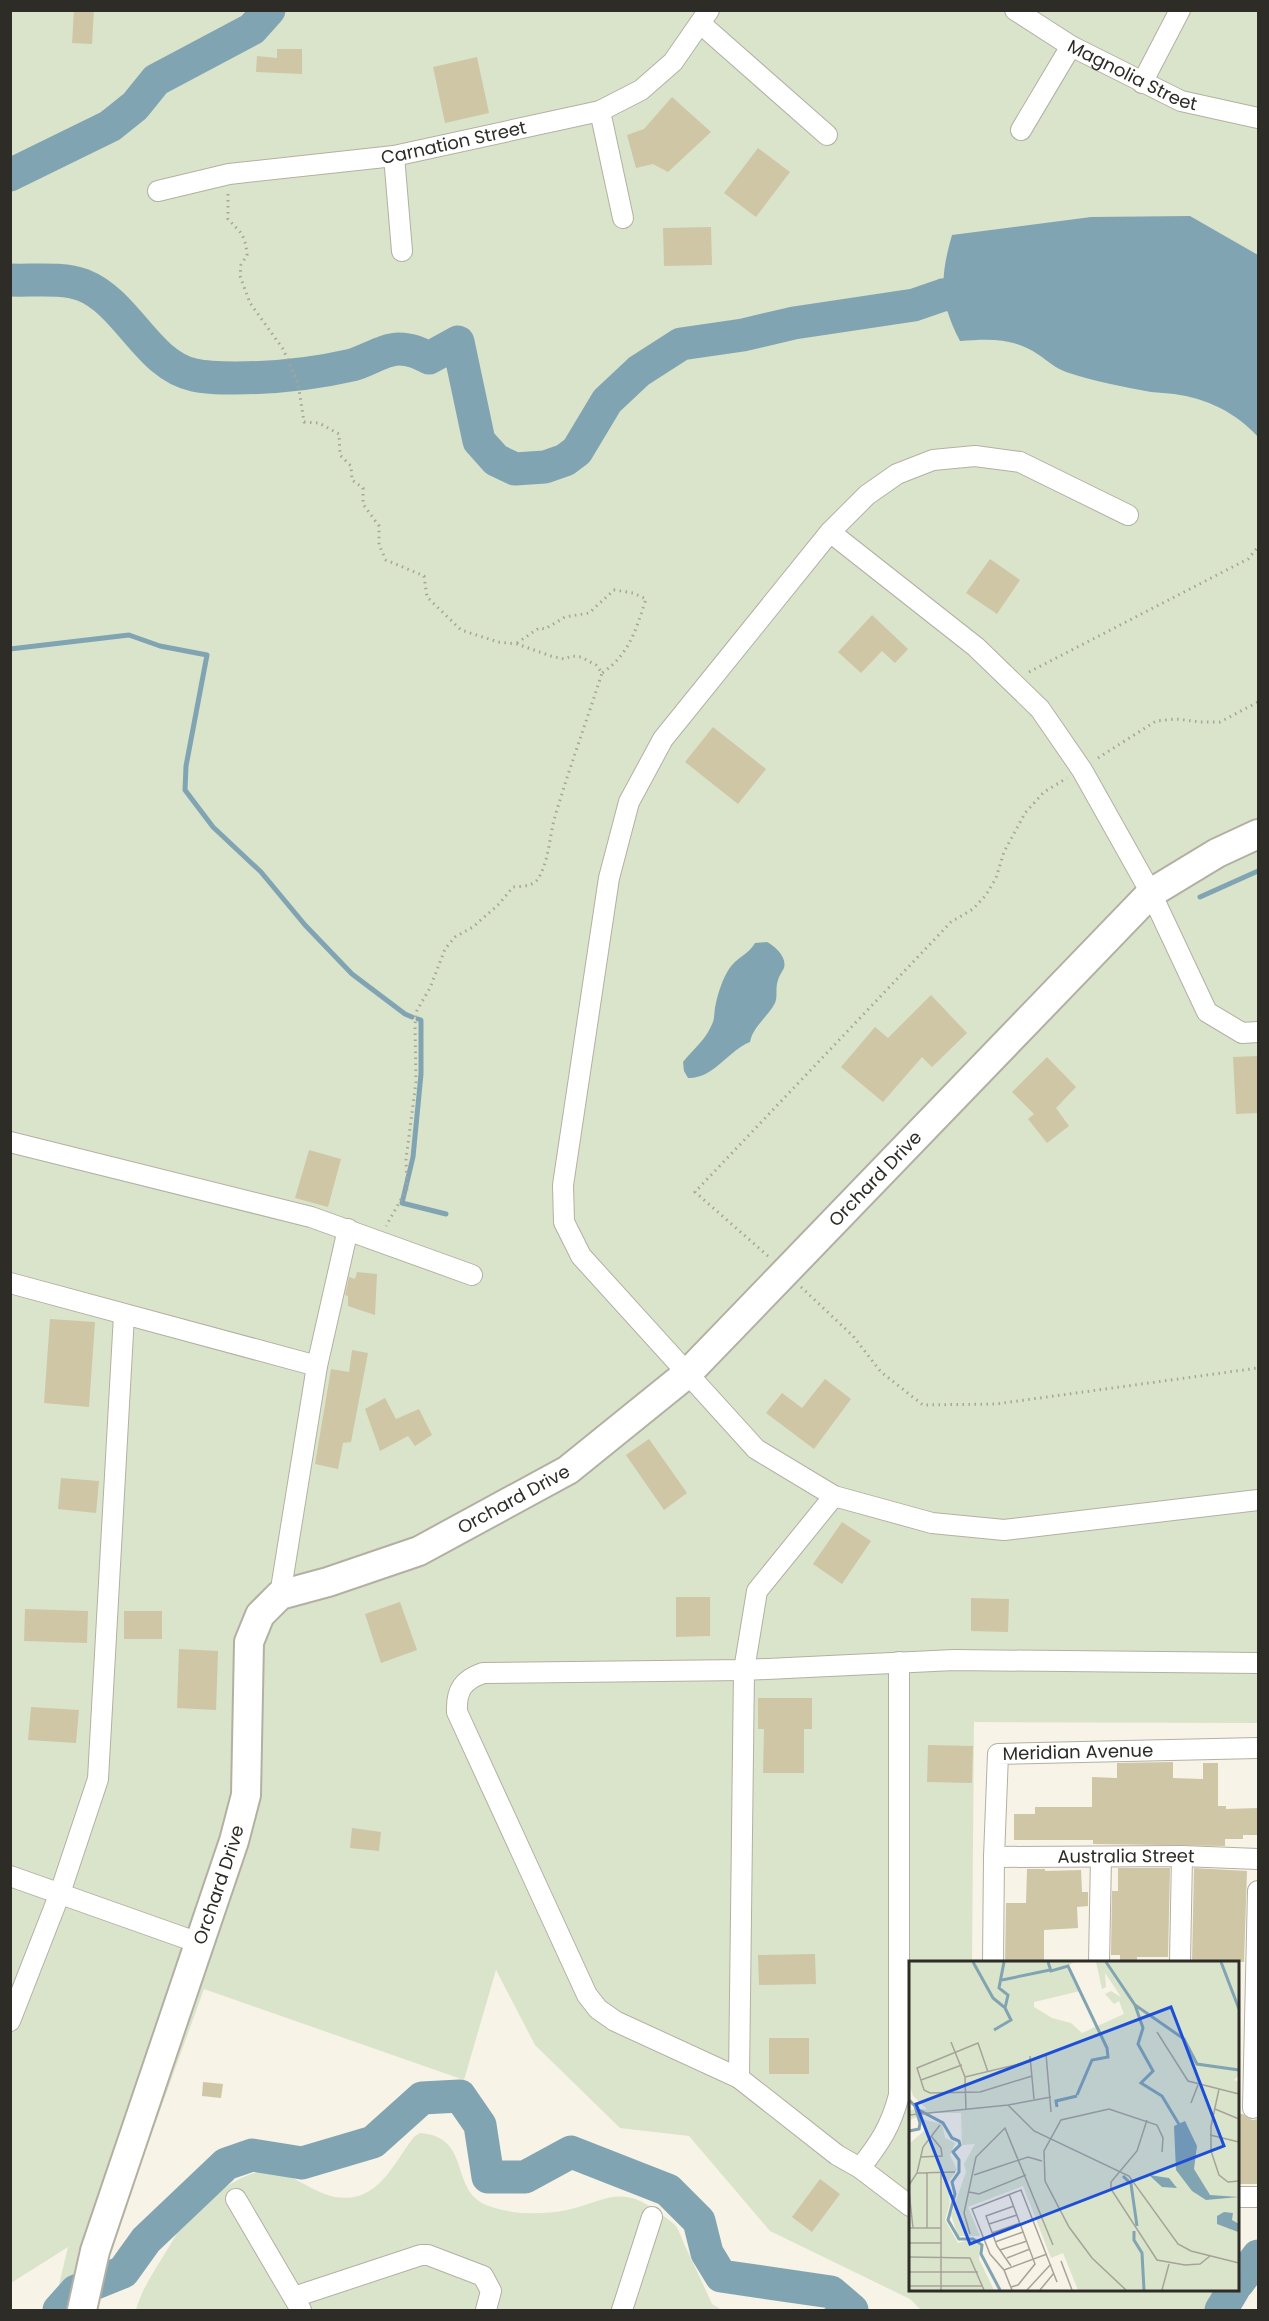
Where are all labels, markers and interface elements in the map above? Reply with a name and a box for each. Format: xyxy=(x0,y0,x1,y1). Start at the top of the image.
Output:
street label: Magnolia Street xyxy=(1064,33,1200,116)
street label: Carnation Street xyxy=(380,114,529,169)
street label: Orchard Drive xyxy=(823,1125,927,1232)
street label: Orchard Drive xyxy=(453,1458,574,1540)
street label: Meridian Avenue xyxy=(1002,1737,1153,1766)
street label: Orchard Drive xyxy=(187,1822,250,1948)
street label: Australia Street xyxy=(1057,1843,1195,1869)
inset map xyxy=(909,1961,1239,2291)

